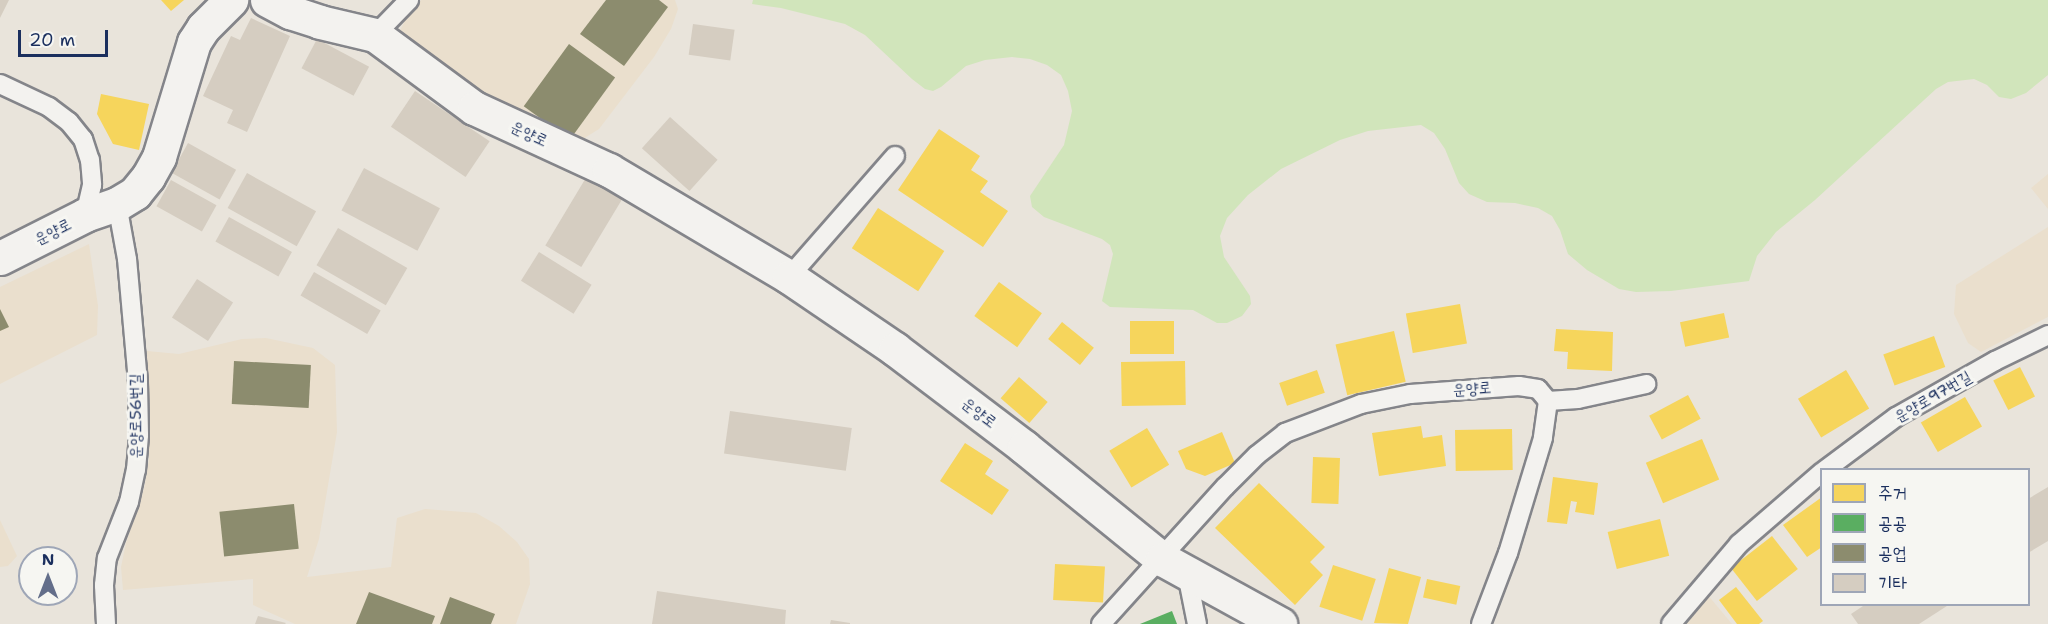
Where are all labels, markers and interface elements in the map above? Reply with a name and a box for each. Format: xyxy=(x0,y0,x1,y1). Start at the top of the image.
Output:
scale bar xyxy=(21,18,111,56)
text: 20 m xyxy=(29,28,75,52)
street label: 운양로 xyxy=(507,117,551,151)
street label: 운양로 xyxy=(31,215,75,249)
street label: 운양로97번길 xyxy=(1891,367,1975,427)
street label: 운양로56번길 xyxy=(126,373,146,459)
street label: 운양로 xyxy=(1452,378,1492,400)
street label: 운양로 xyxy=(958,394,1000,432)
legend xyxy=(1820,468,2030,606)
text: 주거 xyxy=(1878,481,1907,505)
text: 공공 xyxy=(1878,511,1907,535)
text: 공업 xyxy=(1878,541,1907,565)
north arrow xyxy=(18,546,78,606)
text: N xyxy=(42,549,54,570)
text: 기타 xyxy=(1878,571,1907,595)

